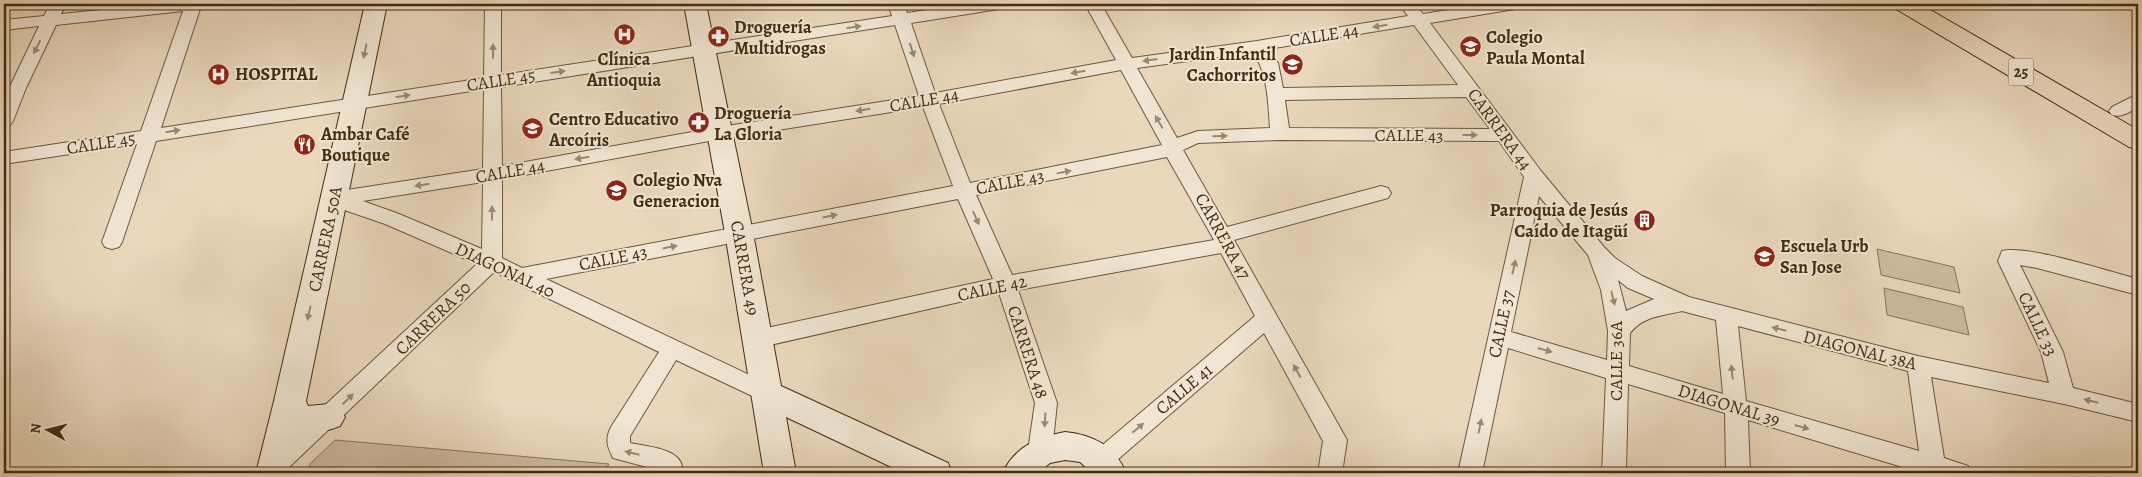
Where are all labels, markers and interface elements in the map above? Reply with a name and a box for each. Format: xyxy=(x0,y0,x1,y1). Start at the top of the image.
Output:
place label: Droguería Multidrogas xyxy=(734,15,826,60)
street label: CALLE 44 xyxy=(1288,18,1360,52)
hospital icon: Clínica Antioquia xyxy=(612,22,636,46)
one-way arrow xyxy=(847,22,863,30)
one-way arrow xyxy=(1372,22,1388,30)
pharmacy icon: Droguería Multidrogas xyxy=(706,25,730,49)
place label: Colegio Paula Montal xyxy=(1486,25,1585,70)
school or university icon: Colegio Paula Montal xyxy=(1458,35,1482,59)
one-way arrow xyxy=(32,40,41,55)
place label: Jardin Infantil Cachorritos xyxy=(1169,42,1276,87)
one-way arrow xyxy=(489,43,497,59)
one-way arrow xyxy=(909,43,917,58)
one-way arrow xyxy=(361,44,369,60)
place label: Clínica Antioquia xyxy=(586,47,662,92)
school or university icon: Jardin Infantil Cachorritos xyxy=(1280,52,1304,76)
one-way arrow xyxy=(1142,57,1158,65)
road number: 25 xyxy=(2008,58,2034,86)
hospital icon: HOSPITAL xyxy=(207,62,231,86)
place label: HOSPITAL xyxy=(235,62,318,86)
street label: CALLE 45 xyxy=(465,63,537,97)
one-way arrow xyxy=(550,67,566,75)
one-way arrow xyxy=(1070,69,1086,77)
street label: CALLE 44 xyxy=(888,82,960,118)
street label: CARRERA 44 xyxy=(1462,83,1538,175)
one-way arrow xyxy=(395,91,411,99)
place label: Droguería La Gloria xyxy=(714,101,792,146)
place label: Centro Educativo Arcoíris xyxy=(548,107,679,152)
one-way arrow xyxy=(855,107,871,115)
pharmacy icon: Droguería La Gloria xyxy=(686,111,710,135)
one-way arrow xyxy=(1155,115,1164,128)
school or university icon: Centro Educativo Arcoíris xyxy=(521,117,545,141)
place label: Ambar Café Boutique xyxy=(320,122,410,167)
street label: CALLE 43 xyxy=(1374,123,1444,147)
street label: CALLE 45 xyxy=(65,126,137,160)
one-way arrow xyxy=(165,127,181,135)
one-way arrow xyxy=(1462,131,1478,139)
restaurant icon: Ambar Café Boutique xyxy=(293,132,317,156)
one-way arrow xyxy=(1212,132,1228,140)
street label: CALLE 44 xyxy=(474,153,546,189)
one-way arrow xyxy=(574,155,590,163)
street label: CALLE 43 xyxy=(974,164,1046,200)
one-way arrow xyxy=(1056,167,1072,175)
place label: Colegio Nva Generacion xyxy=(633,168,723,213)
school or university icon: Colegio Nva Generacion xyxy=(605,178,629,202)
one-way arrow xyxy=(414,182,430,190)
street label: CARRERA 50A xyxy=(302,184,348,294)
street label: CARRERA 47 xyxy=(1189,189,1257,284)
place label: Parroquia de Jesús Caído de Itagüí xyxy=(1490,198,1628,243)
one-way arrow xyxy=(488,205,496,221)
building icon: Parroquia de Jesús Caído de Itagüí xyxy=(1632,208,1656,232)
one-way arrow xyxy=(973,211,981,225)
one-way arrow xyxy=(822,212,838,220)
street label: CARRERA 49 xyxy=(725,219,765,317)
place label: Escuela Urb San Jose xyxy=(1780,234,1868,279)
street label: DIAGONAL 40 xyxy=(451,236,559,304)
street label: CALLE 43 xyxy=(577,240,649,276)
one-way arrow xyxy=(663,243,678,251)
school or university icon: Escuela Urb San Jose xyxy=(1752,244,1776,268)
one-way arrow xyxy=(1510,259,1518,274)
street label: CALLE 42 xyxy=(955,269,1029,307)
street label: CARRERA 50 xyxy=(390,276,476,360)
street label: CALLE 37 xyxy=(1482,288,1520,360)
street label: CALLE 33 xyxy=(2013,288,2063,360)
one-way arrow xyxy=(1609,290,1617,305)
street label: CARRERA 48 xyxy=(1002,302,1054,402)
one-way arrow xyxy=(305,305,313,320)
street label: CALLE 36A xyxy=(1604,321,1628,401)
street label: DIAGONAL 38A xyxy=(1801,324,1920,376)
one-way arrow xyxy=(1772,325,1787,333)
one-way arrow xyxy=(1538,347,1553,355)
street label: CALLE 41 xyxy=(1150,358,1218,420)
one-way arrow xyxy=(1293,363,1301,378)
one-way arrow xyxy=(1728,364,1736,380)
street label: DIAGONAL 39 xyxy=(1675,378,1783,432)
one-way arrow xyxy=(342,393,354,405)
one-way arrow xyxy=(2083,397,2098,405)
north arrow xyxy=(22,404,72,454)
one-way arrow xyxy=(1040,412,1048,428)
one-way arrow xyxy=(1476,418,1484,433)
text: N xyxy=(26,422,46,435)
one-way arrow xyxy=(1132,423,1144,434)
one-way arrow xyxy=(1794,423,1809,431)
one-way arrow xyxy=(625,449,640,457)

